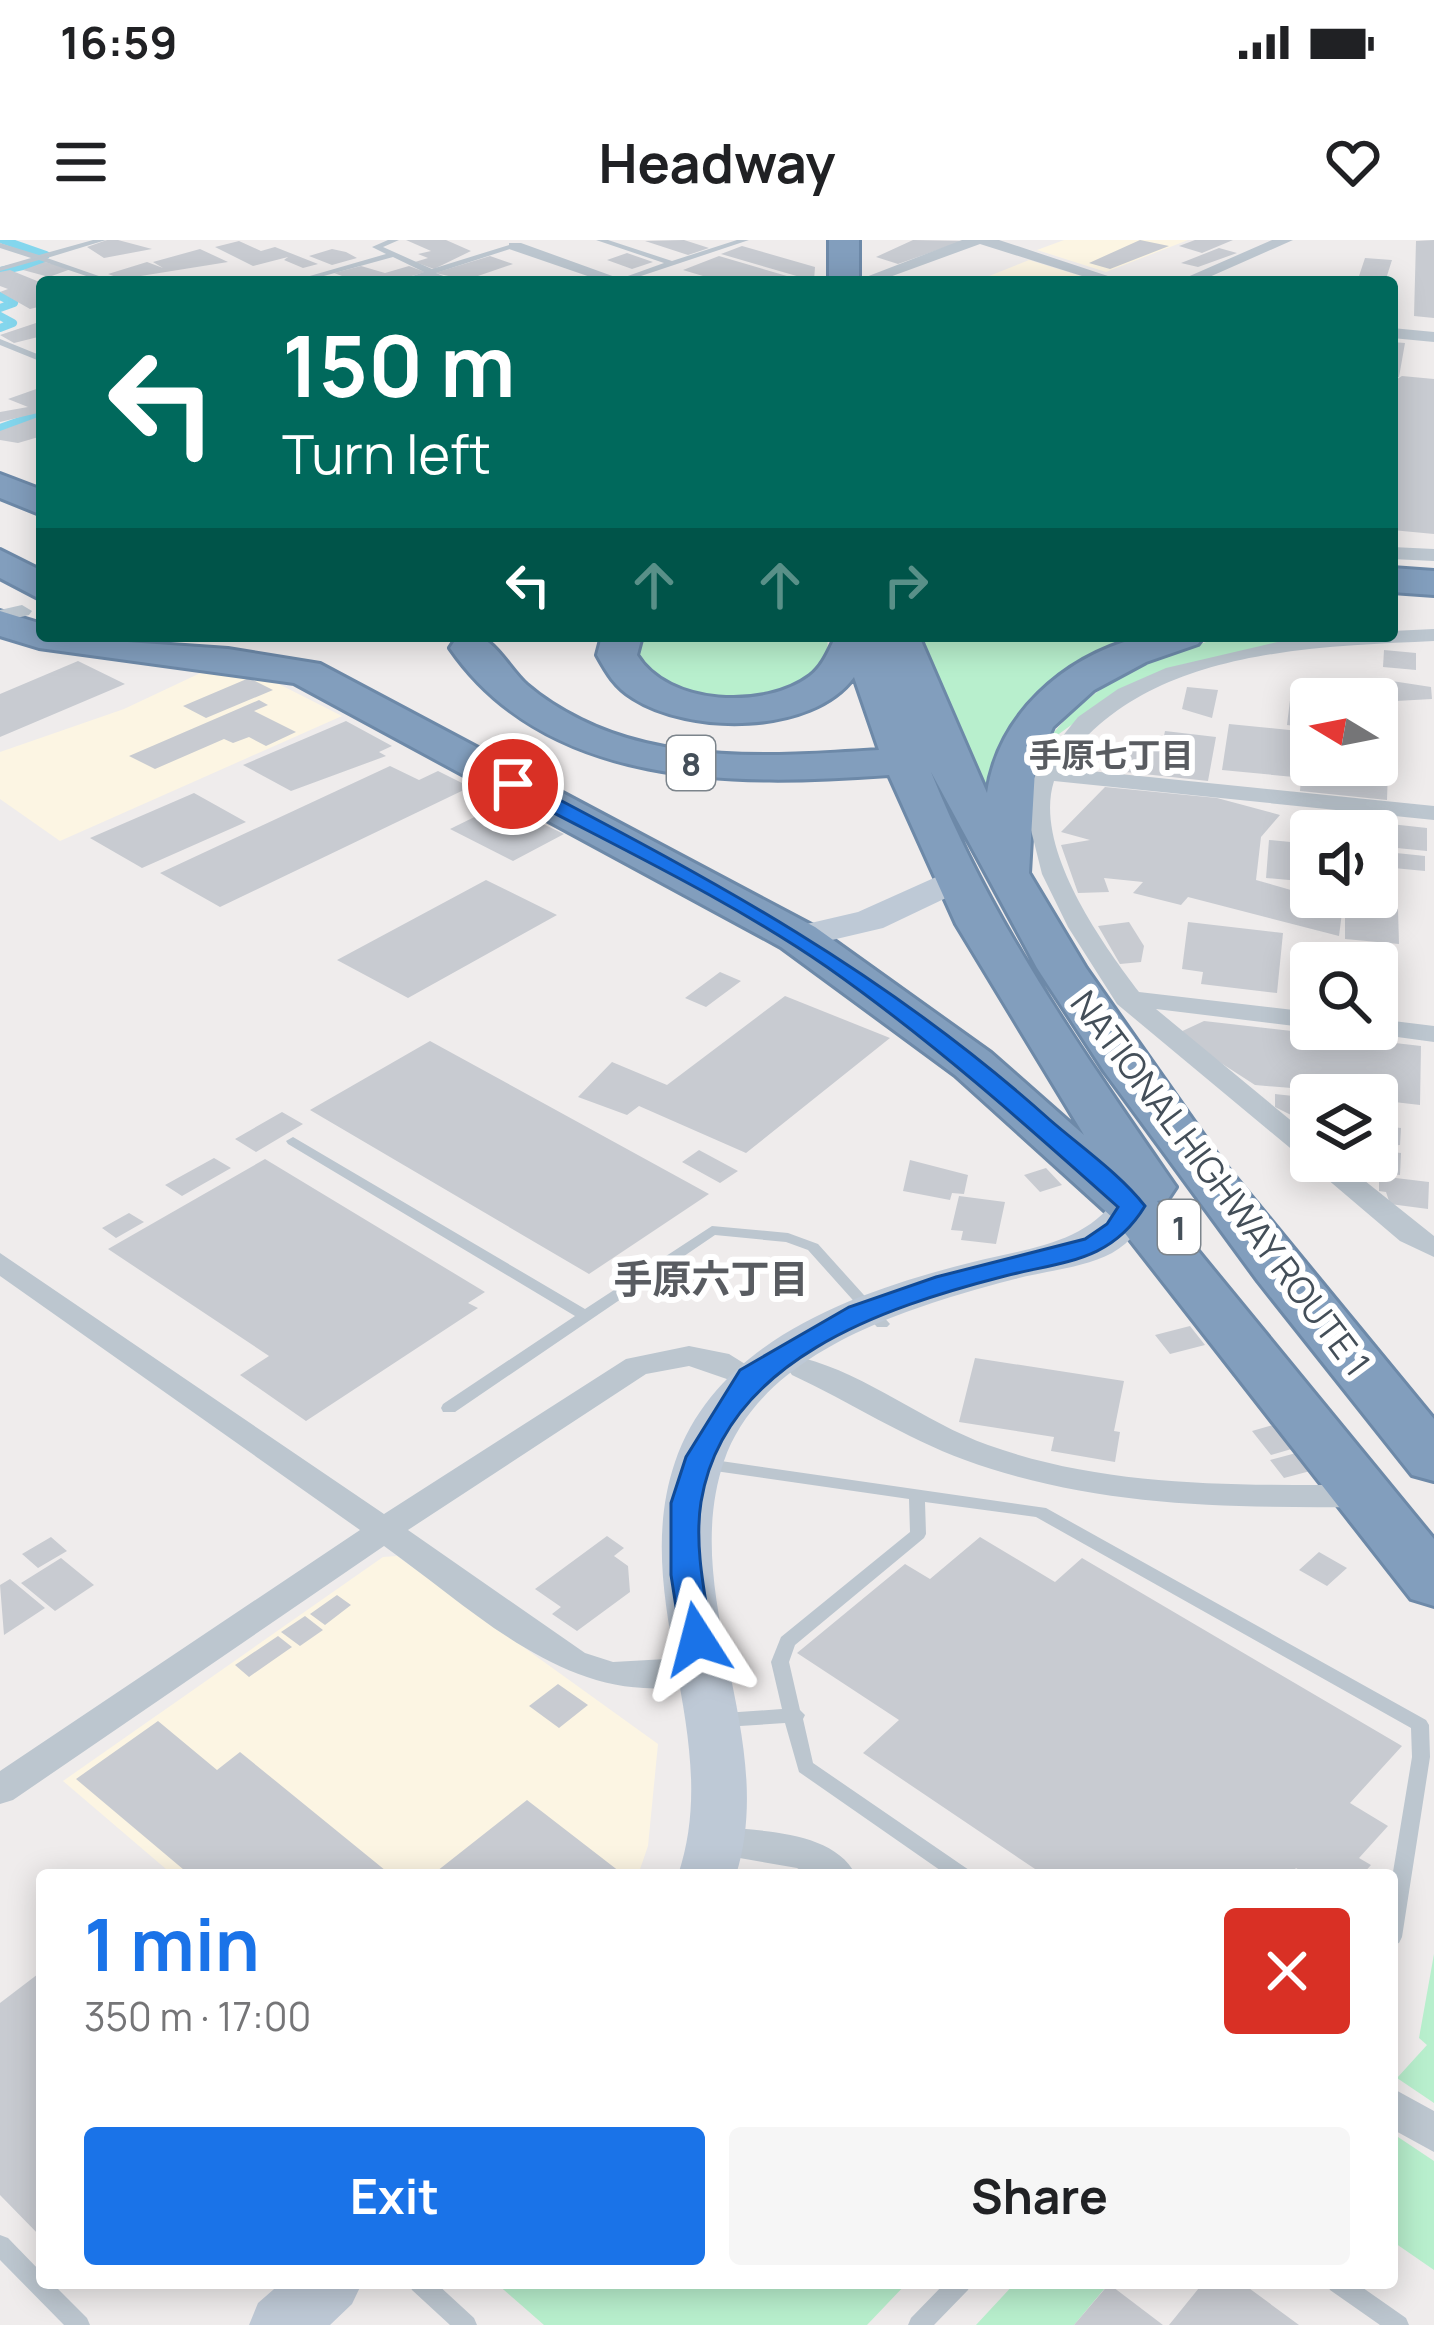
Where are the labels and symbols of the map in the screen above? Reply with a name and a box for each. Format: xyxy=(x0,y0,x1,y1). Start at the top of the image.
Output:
north arrow xyxy=(1290,678,1398,786)
district label: 手原七丁目 xyxy=(1029,732,1194,777)
pin xyxy=(462,733,564,835)
road number: 8 xyxy=(667,736,715,790)
street label: NATIONAL HIGHWAY ROUTE 1 xyxy=(1061,981,1381,1385)
road number: 1 xyxy=(1158,1200,1200,1254)
district label: 手原六丁目 xyxy=(613,1251,809,1305)
position arrow xyxy=(634,1576,760,1702)

